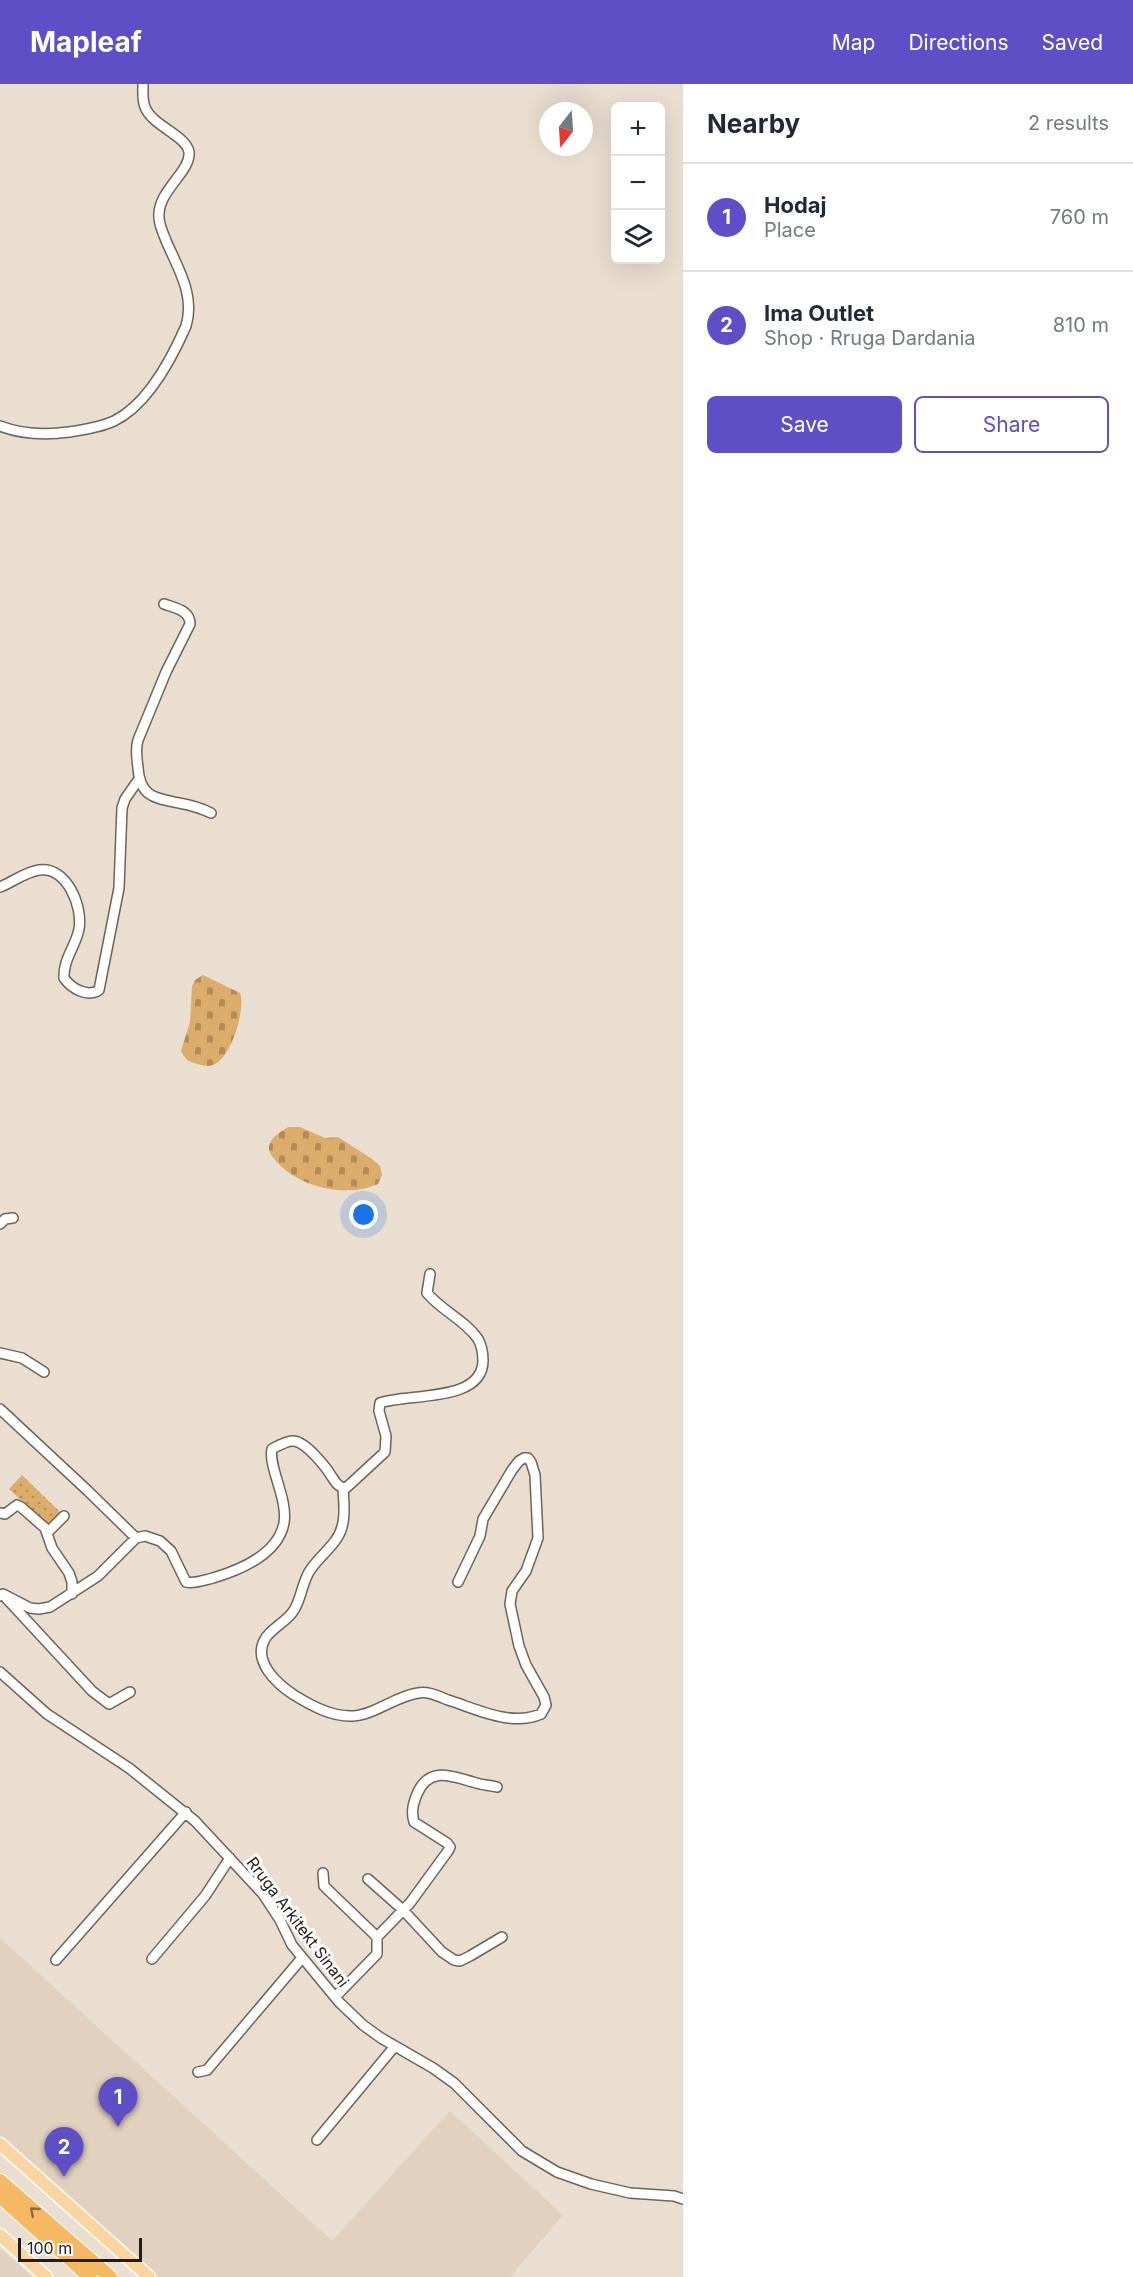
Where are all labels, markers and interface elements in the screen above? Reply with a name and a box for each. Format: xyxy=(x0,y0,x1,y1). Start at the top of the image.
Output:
text: Mapleaf xyxy=(30,25,142,59)
text: Map xyxy=(832,30,875,55)
text: Directions xyxy=(908,30,1009,55)
text: Saved xyxy=(1042,30,1103,55)
north arrow xyxy=(539,102,593,156)
map controls xyxy=(611,102,665,264)
button: + xyxy=(611,102,665,156)
text: Nearby xyxy=(707,108,800,139)
text: 2 results xyxy=(1028,111,1109,135)
button: − xyxy=(611,156,665,210)
text: Hodaj xyxy=(764,192,827,218)
text: 1 xyxy=(722,205,731,229)
text: 760 m xyxy=(1050,205,1109,229)
button: layers xyxy=(611,210,665,264)
text: Place xyxy=(764,218,816,242)
text: Ima Outlet xyxy=(764,300,874,326)
text: 2 xyxy=(720,313,733,337)
text: 810 m xyxy=(1053,313,1109,337)
text: Shop · Rruga Dardania xyxy=(764,326,975,350)
button: Save xyxy=(707,396,902,453)
button: Share xyxy=(914,396,1109,453)
your location xyxy=(349,1200,378,1229)
street label: Rruga Arkitekt Sinani xyxy=(243,1853,353,1991)
pin: 1 xyxy=(98,2078,138,2127)
pin: 2 xyxy=(44,2128,84,2177)
one-way arrow xyxy=(30,2207,41,2218)
scale bar xyxy=(18,2235,142,2262)
text: 100 m xyxy=(27,2238,72,2258)

